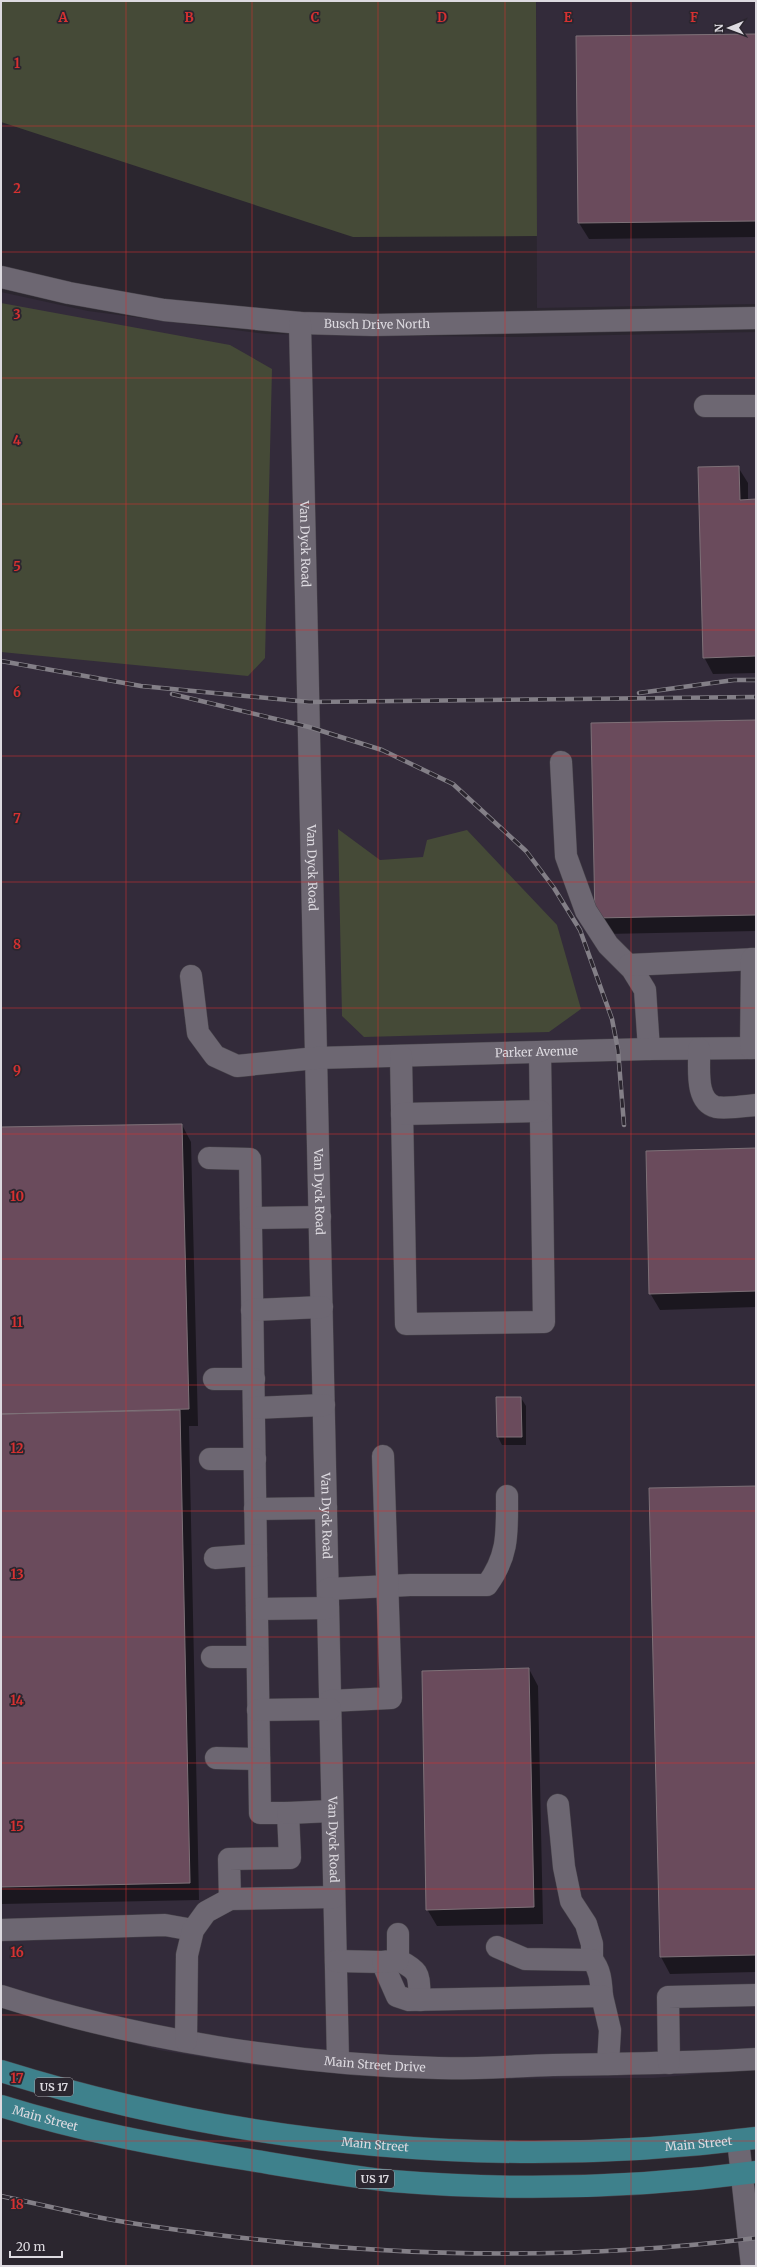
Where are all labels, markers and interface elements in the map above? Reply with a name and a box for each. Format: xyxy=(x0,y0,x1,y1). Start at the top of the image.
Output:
north arrow xyxy=(709,8,749,48)
text: A xyxy=(57,9,68,26)
text: B xyxy=(184,9,194,26)
text: C xyxy=(311,9,320,26)
text: D xyxy=(437,9,447,26)
text: E xyxy=(564,9,573,26)
text: F xyxy=(690,9,698,26)
text: N xyxy=(712,23,726,33)
text: 1 xyxy=(14,55,20,72)
text: 2 xyxy=(13,180,21,197)
text: 3 xyxy=(13,306,21,323)
street label: Busch Drive North xyxy=(324,316,430,332)
text: 4 xyxy=(13,432,22,449)
street label: Van Dyck Road xyxy=(297,500,314,587)
text: 5 xyxy=(13,558,21,575)
text: 6 xyxy=(13,684,21,701)
text: 7 xyxy=(13,810,21,827)
street label: Van Dyck Road xyxy=(304,824,321,911)
text: 8 xyxy=(13,936,21,953)
street label: Parker Avenue xyxy=(495,1043,578,1060)
text: 9 xyxy=(13,1062,21,1079)
street label: Van Dyck Road xyxy=(311,1147,328,1235)
text: 10 xyxy=(10,1188,24,1205)
text: 11 xyxy=(11,1314,23,1331)
text: 12 xyxy=(10,1440,24,1457)
street label: Van Dyck Road xyxy=(318,1471,335,1559)
text: 13 xyxy=(10,1566,24,1583)
text: 14 xyxy=(10,1692,25,1709)
street label: Van Dyck Road xyxy=(325,1795,342,1883)
text: 15 xyxy=(10,1818,24,1835)
text: 16 xyxy=(10,1944,24,1961)
street label: Main Street Drive xyxy=(324,2053,426,2075)
text: 17 xyxy=(10,2070,24,2087)
road number: US 17 xyxy=(35,2078,73,2096)
street label: Main Street xyxy=(11,2102,80,2134)
street label: Main Street xyxy=(664,2133,733,2154)
street label: Main Street xyxy=(341,2134,410,2155)
road number: US 17 xyxy=(356,2170,394,2188)
text: 18 xyxy=(10,2196,24,2213)
scale bar xyxy=(10,2233,62,2259)
text: 20 m xyxy=(16,2239,45,2254)

